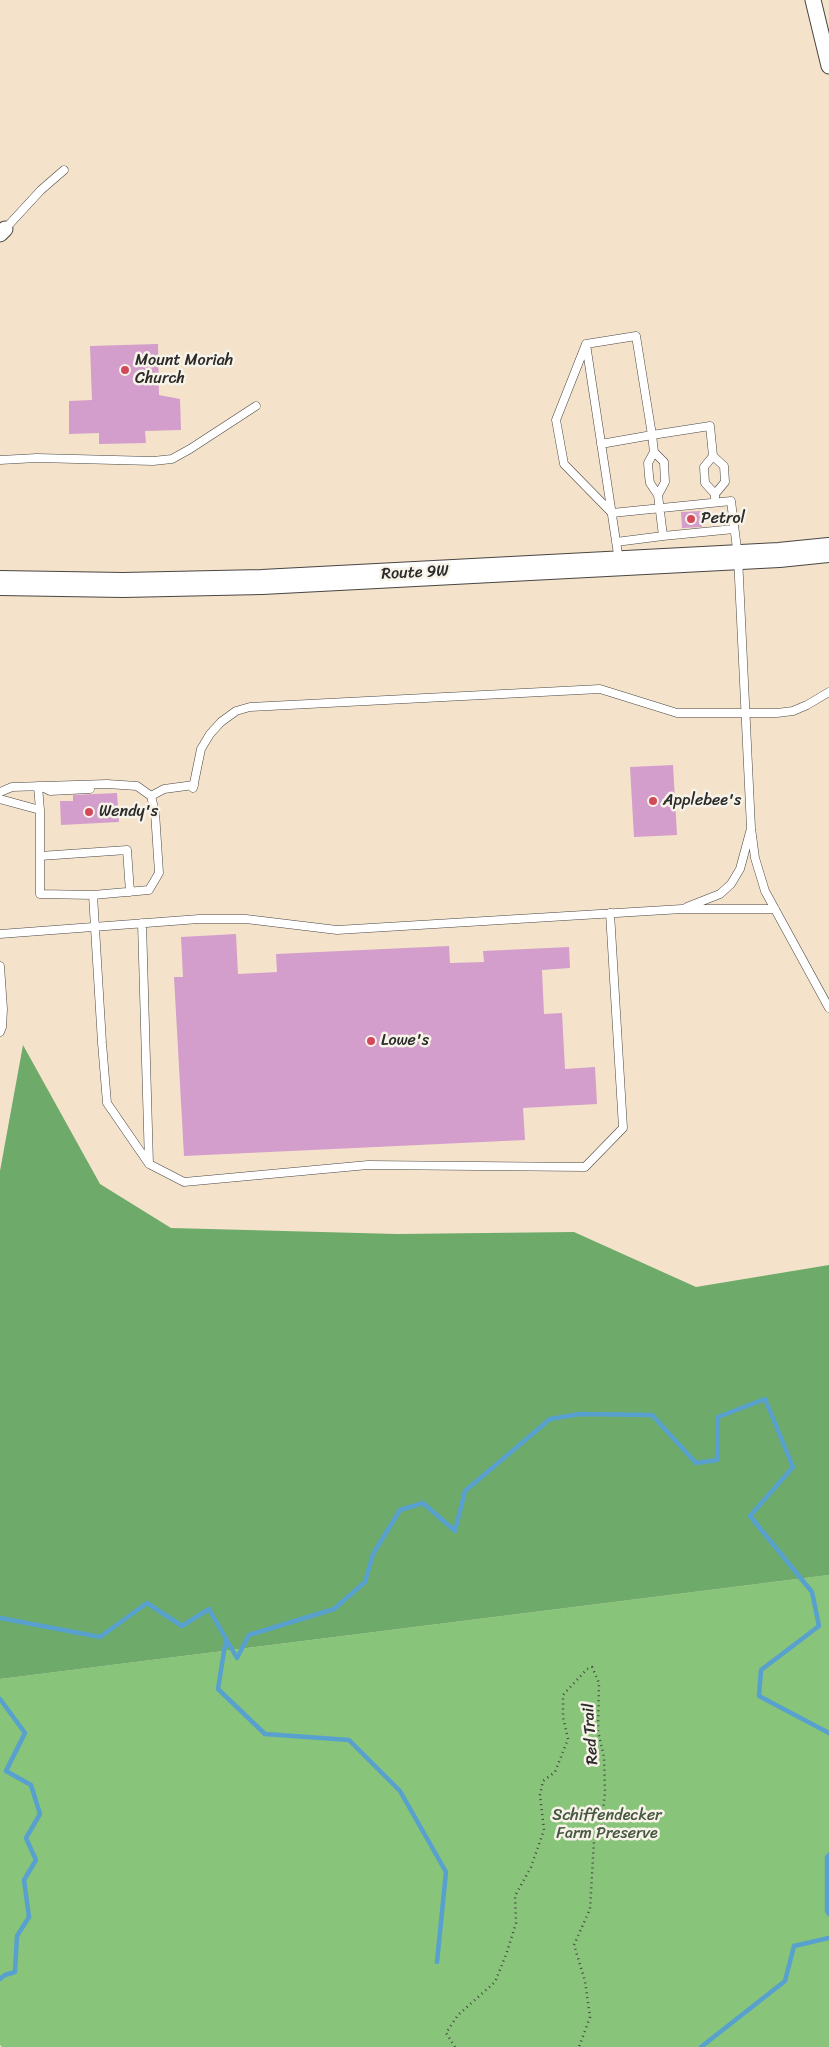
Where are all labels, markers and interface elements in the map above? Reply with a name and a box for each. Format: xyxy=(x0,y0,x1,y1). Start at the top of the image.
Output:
place label: Mount Moriah Church xyxy=(135,351,233,389)
marker: Mount Moriah Church xyxy=(119,364,131,376)
place label: Petrol xyxy=(701,509,745,529)
marker: Petrol xyxy=(685,513,697,525)
street label: Route 9W xyxy=(381,562,449,584)
place label: Applebee's xyxy=(663,791,741,811)
marker: Applebee's xyxy=(647,795,659,807)
place label: Wendy's xyxy=(99,802,158,822)
marker: Wendy's xyxy=(83,806,95,818)
place label: Lowe's xyxy=(381,1031,429,1051)
marker: Lowe's xyxy=(365,1035,377,1047)
street label: Red Trail xyxy=(579,1703,603,1765)
park label: Schiffendecker Farm Preserve xyxy=(552,1806,662,1844)

